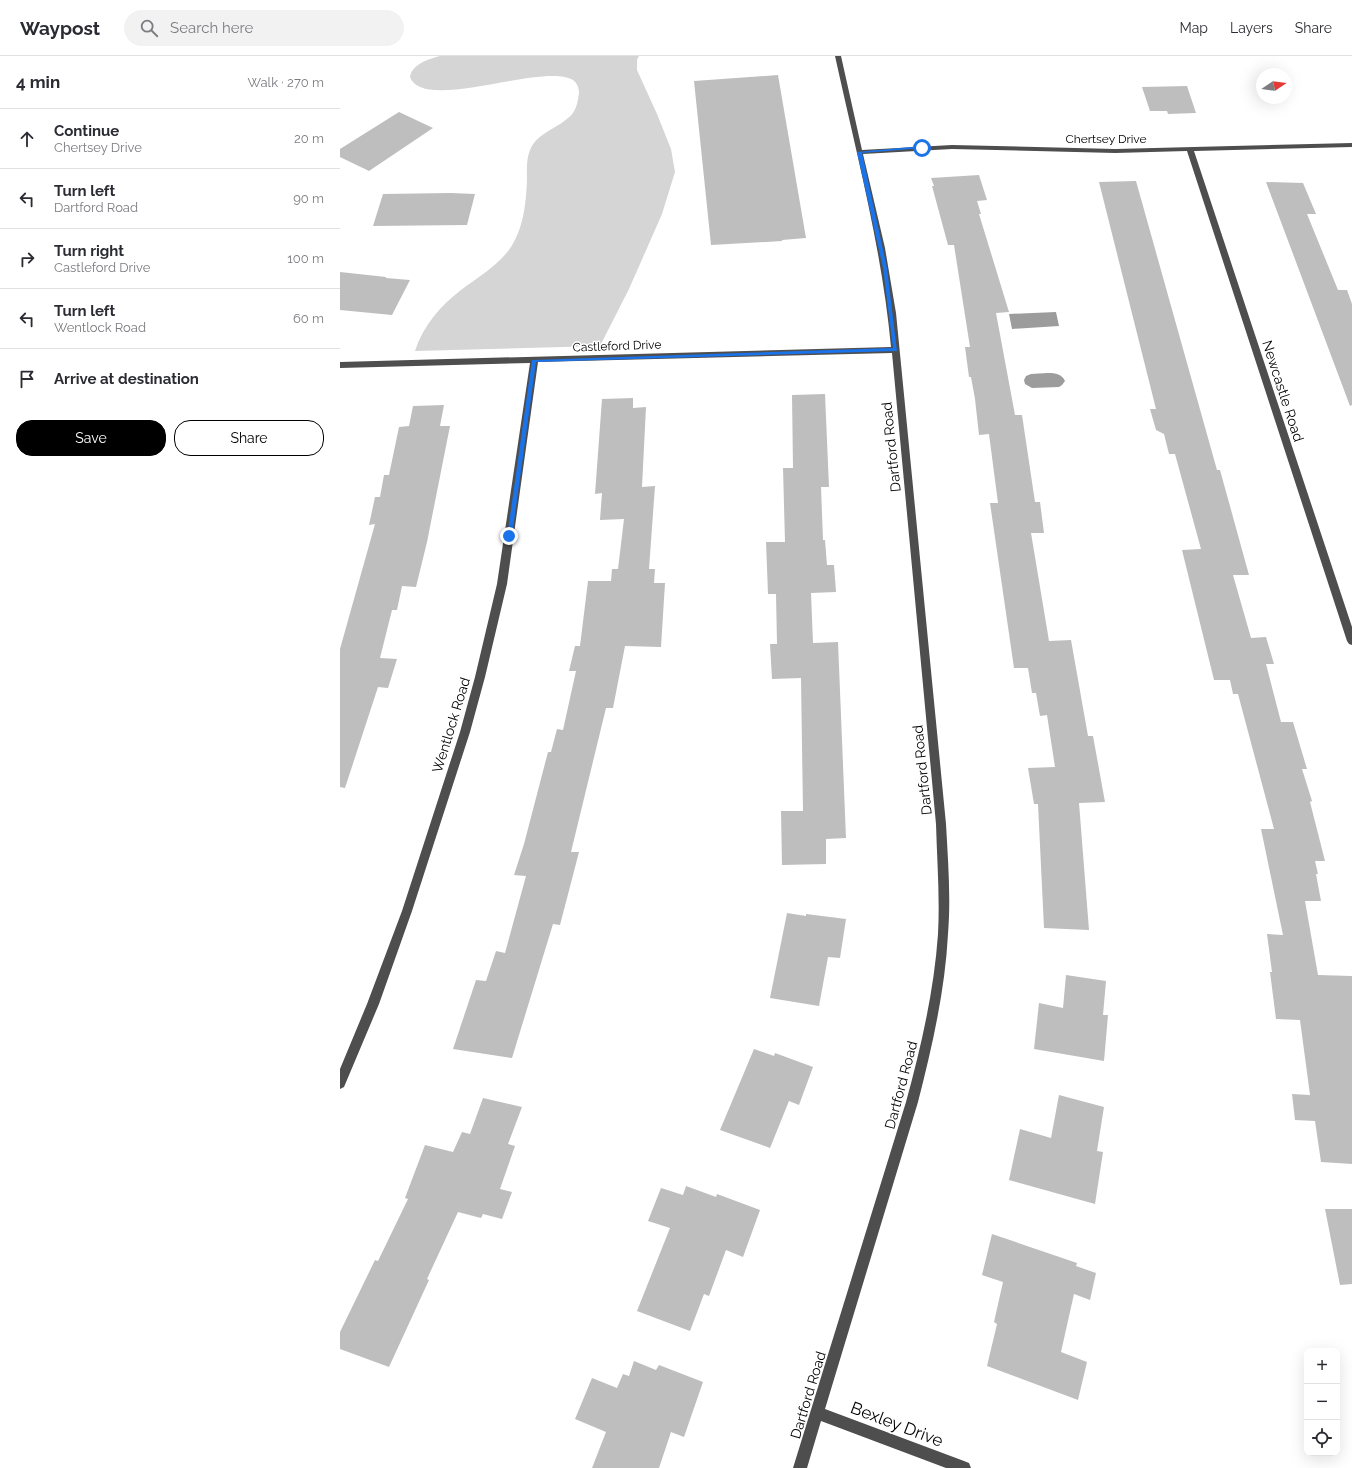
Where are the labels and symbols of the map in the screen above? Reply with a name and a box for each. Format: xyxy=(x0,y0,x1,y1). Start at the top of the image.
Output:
north arrow xyxy=(1256,68,1292,104)
street label: Chertsey Drive xyxy=(1065,132,1147,146)
route start xyxy=(913,139,931,157)
street label: Castleford Drive xyxy=(572,337,662,355)
street label: Newcastle Road xyxy=(1259,338,1307,444)
street label: Dartford Road xyxy=(878,401,904,493)
route end xyxy=(500,527,518,545)
street label: Wentlock Road xyxy=(429,675,473,775)
street label: Dartford Road xyxy=(909,724,935,816)
street label: Dartford Road xyxy=(882,1039,920,1131)
street label: Dartford Road xyxy=(787,1349,829,1441)
street label: Bexley Drive xyxy=(848,1397,946,1451)

